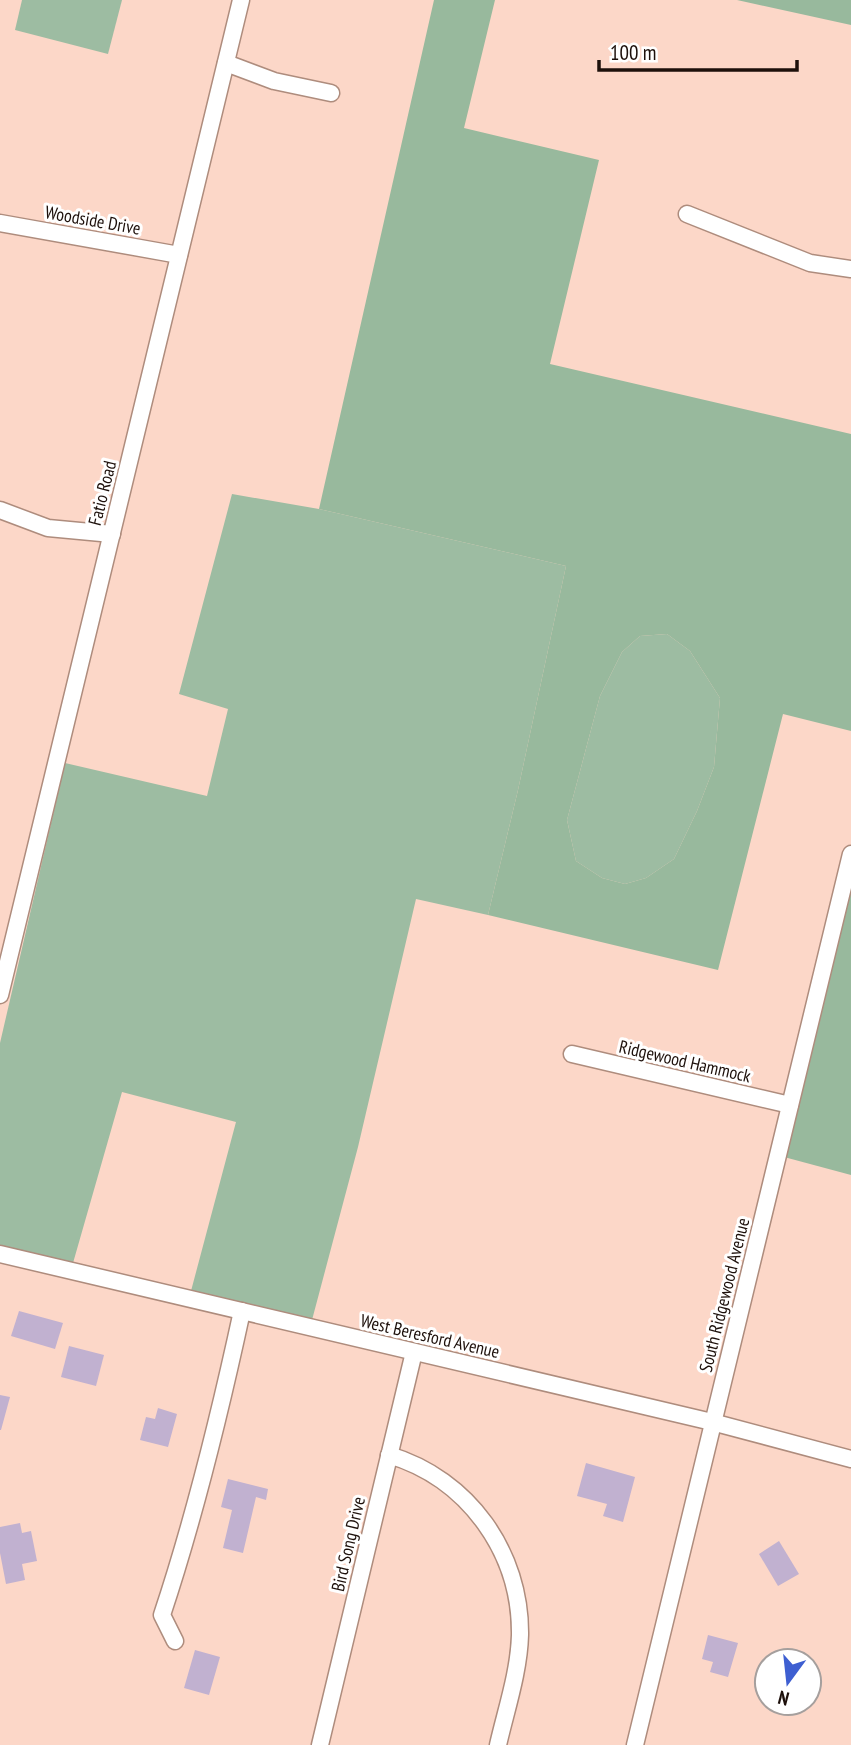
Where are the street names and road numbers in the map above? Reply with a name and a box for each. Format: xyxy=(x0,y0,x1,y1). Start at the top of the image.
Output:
street label: Woodside Drive xyxy=(43,200,143,240)
street label: Fatio Road xyxy=(83,458,121,528)
street label: Ridgewood Hammock xyxy=(617,1035,753,1087)
street label: South Ridgewood Avenue xyxy=(694,1216,754,1374)
street label: West Beresford Avenue xyxy=(358,1309,502,1363)
street label: Bird Song Drive xyxy=(326,1494,370,1594)

